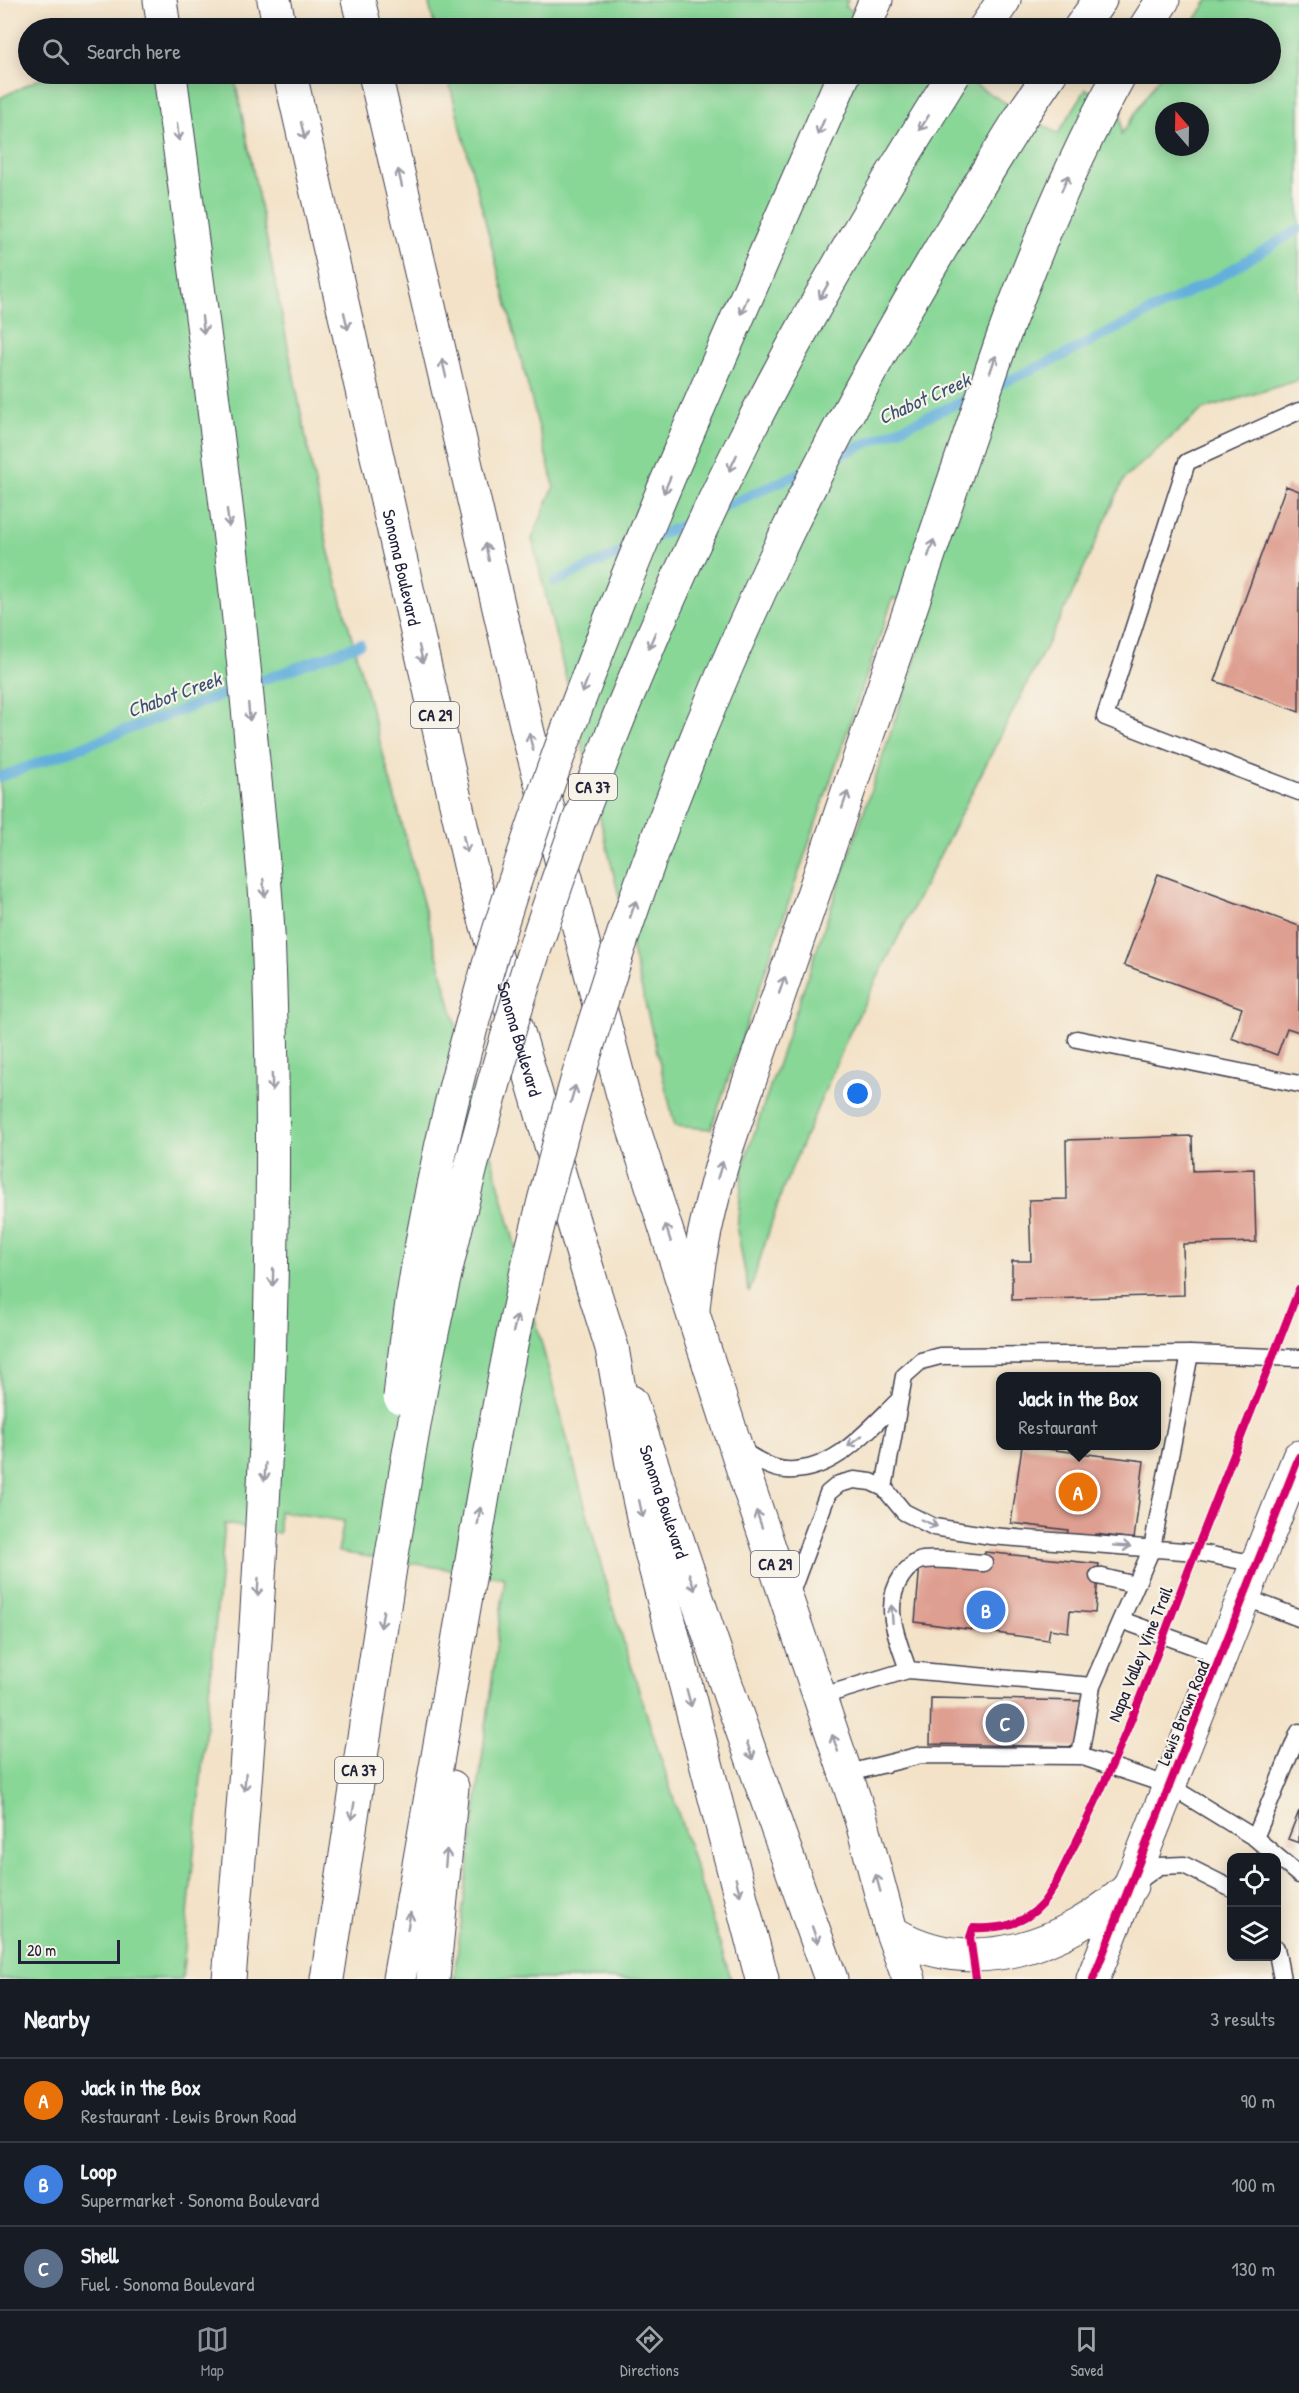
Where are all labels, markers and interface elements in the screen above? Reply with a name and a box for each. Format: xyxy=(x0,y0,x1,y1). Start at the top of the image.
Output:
search box xyxy=(18,18,1281,84)
icon: search xyxy=(39,35,72,68)
text: Search here xyxy=(87,36,181,66)
north arrow xyxy=(1155,102,1209,156)
one-way arrow xyxy=(917,114,929,131)
one-way arrow xyxy=(815,118,826,136)
one-way arrow xyxy=(298,120,309,140)
one-way arrow xyxy=(172,121,183,141)
one-way arrow xyxy=(393,169,405,188)
one-way arrow xyxy=(1060,174,1071,192)
one-way arrow xyxy=(818,282,830,299)
one-way arrow xyxy=(738,297,749,315)
one-way arrow xyxy=(341,311,352,330)
one-way arrow xyxy=(197,314,208,334)
one-way arrow xyxy=(989,355,1000,374)
one-way arrow xyxy=(438,359,450,378)
water label: Chabot Creek xyxy=(874,365,976,430)
one-way arrow xyxy=(726,454,738,472)
one-way arrow xyxy=(661,476,672,494)
street label: Sonoma Boulevard xyxy=(377,507,428,628)
one-way arrow xyxy=(222,508,233,528)
one-way arrow xyxy=(926,539,937,558)
one-way arrow xyxy=(481,543,492,563)
one-way arrow xyxy=(646,631,657,649)
one-way arrow xyxy=(416,645,428,664)
water label: Chabot Creek xyxy=(123,664,226,723)
one-way arrow xyxy=(579,675,590,694)
one-way arrow xyxy=(243,702,254,722)
road number: CA 29 xyxy=(411,702,459,728)
one-way arrow xyxy=(525,733,536,752)
road number: CA 37 xyxy=(569,774,617,800)
one-way arrow xyxy=(840,791,851,810)
one-way arrow xyxy=(460,835,472,854)
one-way arrow xyxy=(259,877,270,897)
one-way arrow xyxy=(628,900,639,918)
one-way arrow xyxy=(778,976,789,995)
street label: Sonoma Boulevard xyxy=(491,978,548,1099)
one-way arrow xyxy=(266,1072,278,1092)
your location xyxy=(843,1079,872,1108)
one-way arrow xyxy=(568,1085,580,1104)
one-way arrow xyxy=(715,1160,726,1179)
one-way arrow xyxy=(662,1224,673,1243)
one-way arrow xyxy=(267,1267,278,1287)
one-way arrow xyxy=(510,1315,522,1334)
popup xyxy=(996,1372,1161,1450)
text: Jack in the Box xyxy=(1019,1383,1138,1413)
text: Restaurant xyxy=(1019,1413,1097,1440)
one-way arrow xyxy=(847,1434,863,1447)
street label: Sonoma Boulevard xyxy=(634,1442,695,1562)
one-way arrow xyxy=(259,1462,270,1482)
pin: A xyxy=(1058,1470,1098,1514)
one-way arrow xyxy=(636,1499,647,1518)
one-way arrow xyxy=(474,1506,485,1526)
one-way arrow xyxy=(753,1510,764,1529)
one-way arrow xyxy=(919,1518,937,1530)
one-way arrow xyxy=(1111,1541,1131,1552)
road number: CA 29 xyxy=(751,1551,799,1577)
one-way arrow xyxy=(687,1572,698,1591)
one-way arrow xyxy=(253,1577,264,1597)
street label: Napa Valley Vine Trail xyxy=(1101,1582,1179,1726)
pin: B xyxy=(966,1588,1006,1632)
one-way arrow xyxy=(887,1605,898,1624)
one-way arrow xyxy=(377,1608,388,1628)
street label: Lewis Brown Road xyxy=(1151,1657,1215,1769)
one-way arrow xyxy=(683,1688,695,1707)
pin: C xyxy=(986,1700,1024,1746)
one-way arrow xyxy=(829,1734,840,1753)
one-way arrow xyxy=(745,1741,756,1760)
road number: CA 37 xyxy=(335,1757,383,1783)
one-way arrow xyxy=(239,1771,250,1791)
one-way arrow xyxy=(347,1801,358,1821)
one-way arrow xyxy=(441,1849,452,1869)
map controls xyxy=(1227,1853,1281,1961)
button: locate xyxy=(1227,1853,1281,1907)
one-way arrow xyxy=(872,1874,883,1893)
one-way arrow xyxy=(733,1877,744,1896)
button: layers xyxy=(1227,1907,1281,1961)
one-way arrow xyxy=(404,1912,415,1932)
one-way arrow xyxy=(810,1925,821,1944)
scale bar xyxy=(18,1937,120,1964)
text: 20 m xyxy=(27,1939,56,1961)
text: Nearby xyxy=(24,2001,90,2036)
text: 3 results xyxy=(1210,2005,1275,2032)
text: Jack in the Box xyxy=(81,2072,201,2102)
text: A xyxy=(39,2087,48,2114)
text: 90 m xyxy=(1241,2087,1275,2114)
text: Restaurant · Lewis Brown Road xyxy=(81,2102,296,2129)
text: Loop xyxy=(81,2156,116,2186)
text: B xyxy=(38,2171,49,2198)
text: 100 m xyxy=(1232,2171,1275,2198)
text: Supermarket · Sonoma Boulevard xyxy=(81,2186,319,2213)
text: Shell xyxy=(81,2240,119,2270)
text: C xyxy=(38,2255,49,2282)
text: 130 m xyxy=(1232,2255,1275,2282)
text: Fuel · Sonoma Boulevard xyxy=(81,2270,254,2297)
tab: Map xyxy=(196,2323,229,2381)
tab: Directions xyxy=(620,2323,679,2381)
tab: Saved xyxy=(1070,2323,1103,2381)

